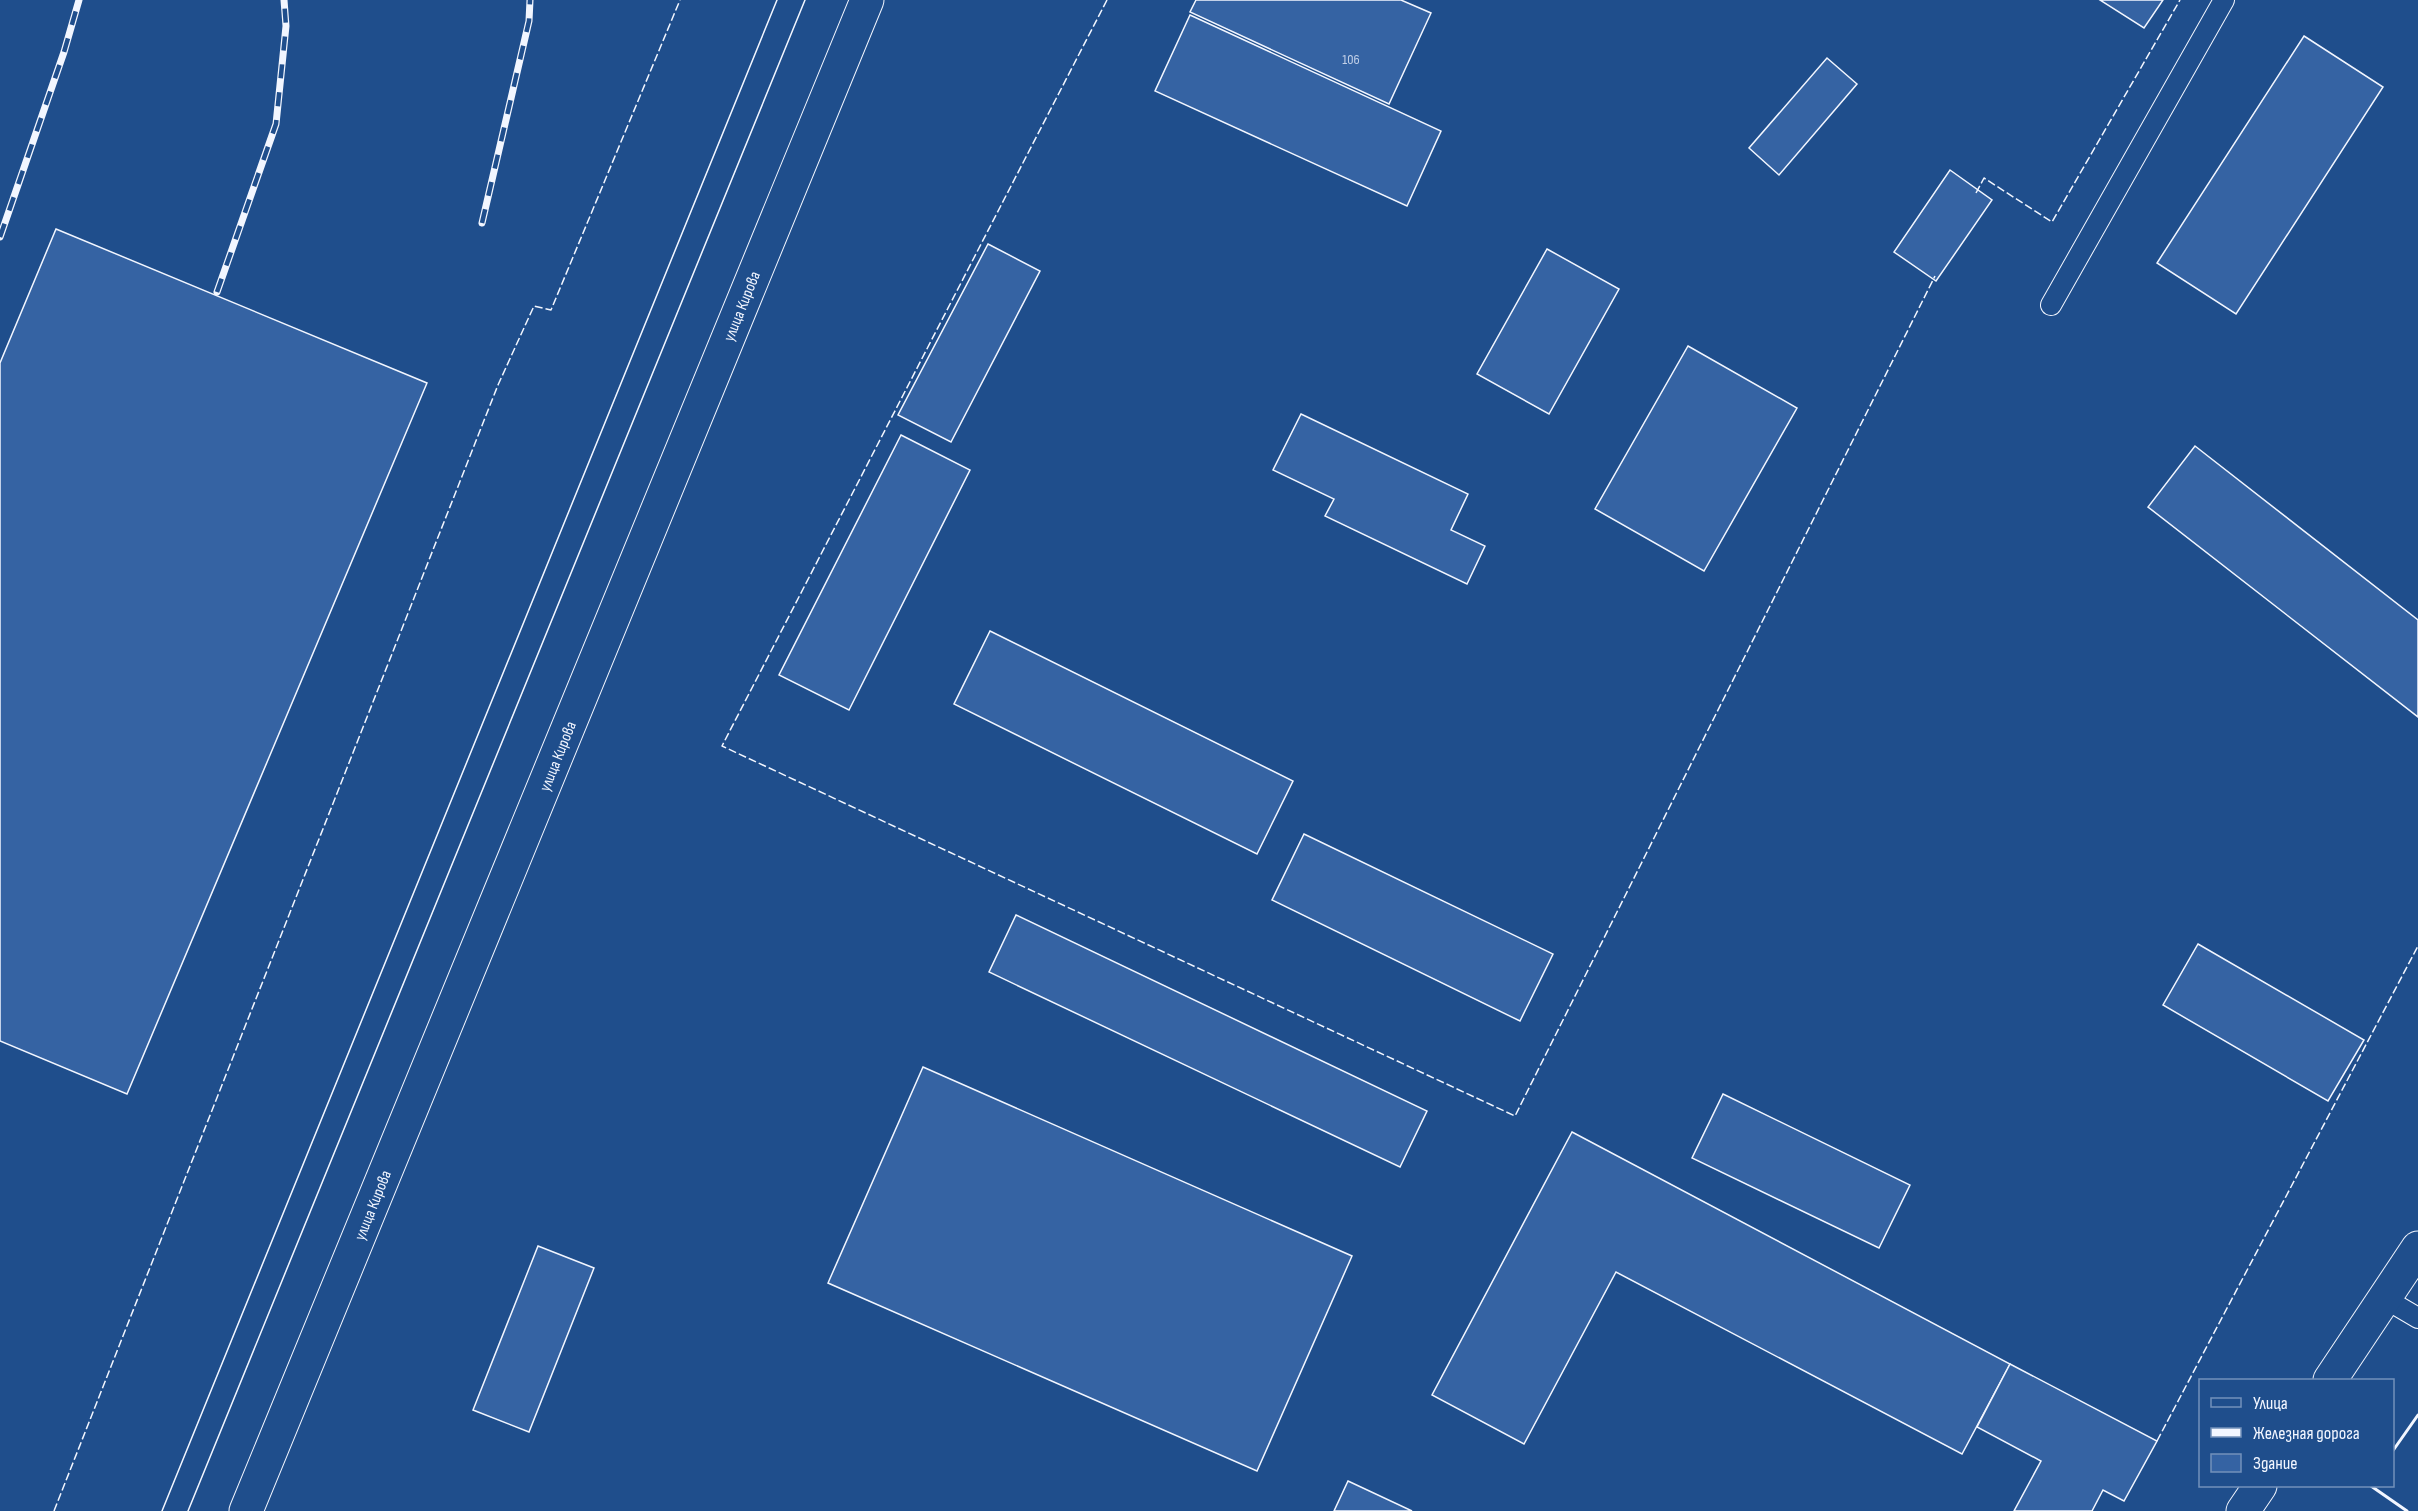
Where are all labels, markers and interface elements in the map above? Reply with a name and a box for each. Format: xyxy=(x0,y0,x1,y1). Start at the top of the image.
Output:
house number: 106 xyxy=(1342,51,1360,68)
street label: улица Кирова xyxy=(720,269,765,344)
street label: улица Кирова xyxy=(536,719,581,794)
street label: улица Кирова xyxy=(351,1168,396,1243)
legend xyxy=(2199,1379,2394,1487)
text: Улица xyxy=(2253,1393,2288,1414)
text: Железная дорога xyxy=(2253,1423,2360,1444)
text: Здание xyxy=(2253,1453,2298,1474)

